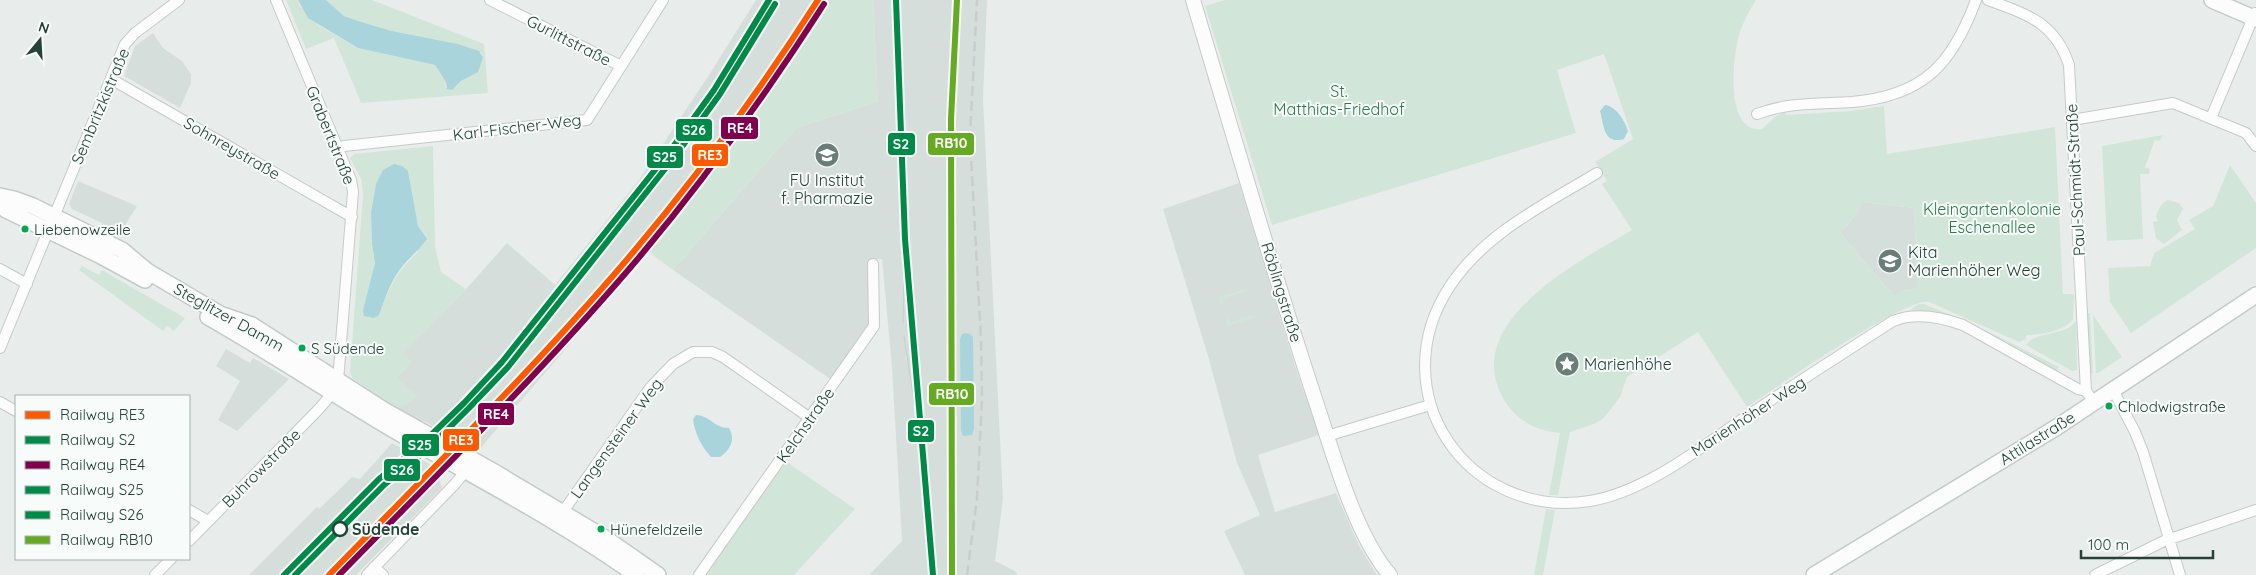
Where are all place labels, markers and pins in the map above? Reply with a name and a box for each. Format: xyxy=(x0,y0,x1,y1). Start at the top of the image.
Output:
school or university icon: FU Institut f. Pharmazie xyxy=(814,142,840,168)
place label: FU Institut f. Pharmazie xyxy=(781,170,873,208)
place label: Liebenowzeile xyxy=(34,220,131,239)
marker: Liebenowzeile xyxy=(20,224,30,234)
place label: Kita Marienhöher Weg xyxy=(1908,242,2040,280)
school or university icon: Kita Marienhöher Weg xyxy=(1877,248,1903,274)
place label: S Südende xyxy=(311,339,384,358)
marker: S Südende xyxy=(297,343,307,353)
place icon: Marienhöhe xyxy=(1554,351,1580,377)
place label: Marienhöhe xyxy=(1584,354,1672,374)
place label: Chlodwigstraße xyxy=(2118,397,2226,416)
marker: Chlodwigstraße xyxy=(2104,401,2114,411)
place label: Südende xyxy=(352,519,419,539)
place label: Hünefeldzeile xyxy=(610,520,703,539)
marker: Südende xyxy=(332,521,348,537)
marker: Hünefeldzeile xyxy=(596,524,606,534)

